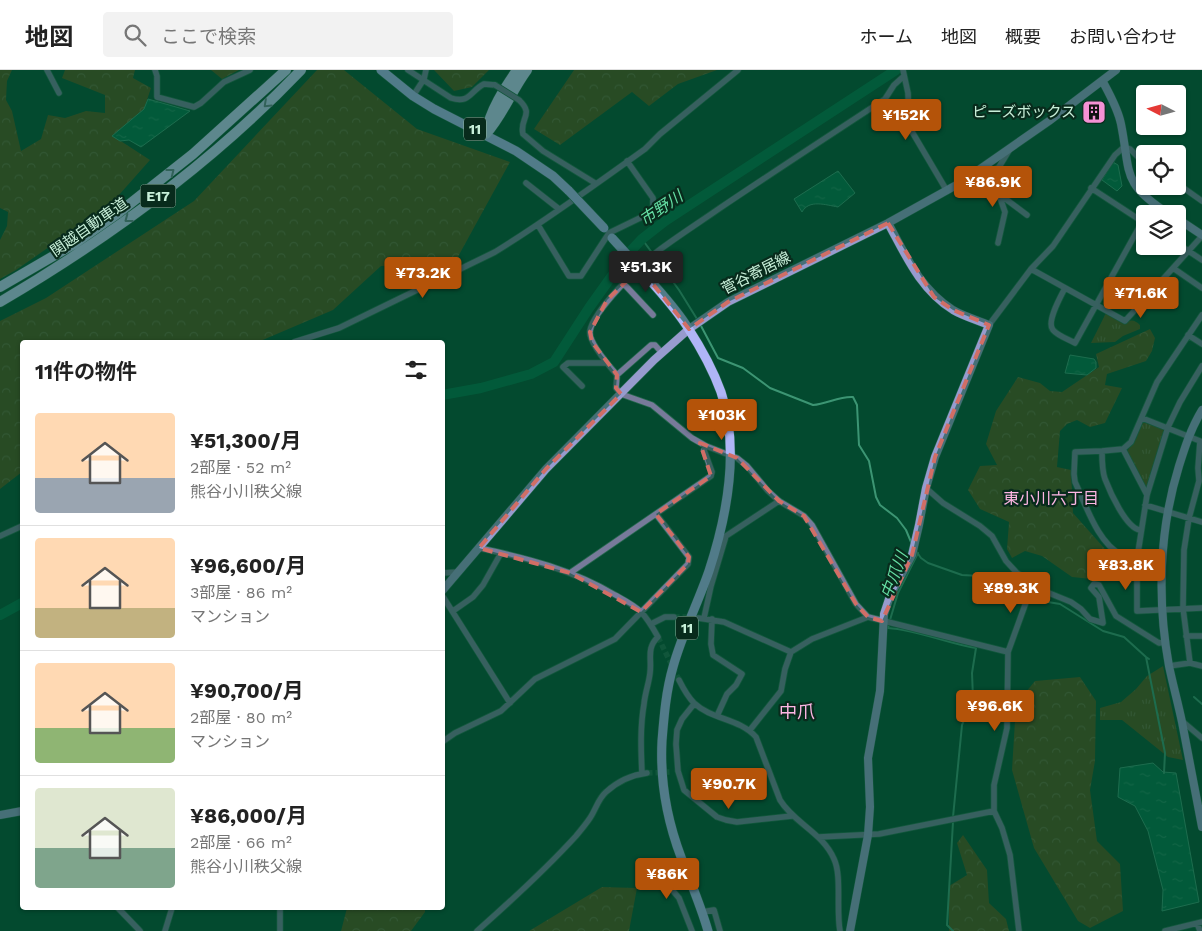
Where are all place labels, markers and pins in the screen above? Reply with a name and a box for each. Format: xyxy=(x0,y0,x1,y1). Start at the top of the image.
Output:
pin: ¥152K xyxy=(871,98,941,141)
building icon: ピーズボックス xyxy=(1081,99,1107,125)
place label: ピーズボックス xyxy=(972,103,1076,121)
pin: ¥86.9K xyxy=(952,166,1034,208)
pin: ¥51.3K xyxy=(605,250,687,293)
pin: ¥73.2K xyxy=(382,256,464,299)
pin: ¥71.6K xyxy=(1100,276,1182,319)
pin: ¥103K xyxy=(687,398,757,441)
pin: ¥83.8K xyxy=(1085,548,1167,591)
pin: ¥89.3K xyxy=(970,572,1052,614)
pin: ¥96.6K xyxy=(954,690,1036,732)
pin: ¥90.7K xyxy=(688,768,770,810)
pin: ¥86K xyxy=(637,858,697,900)

